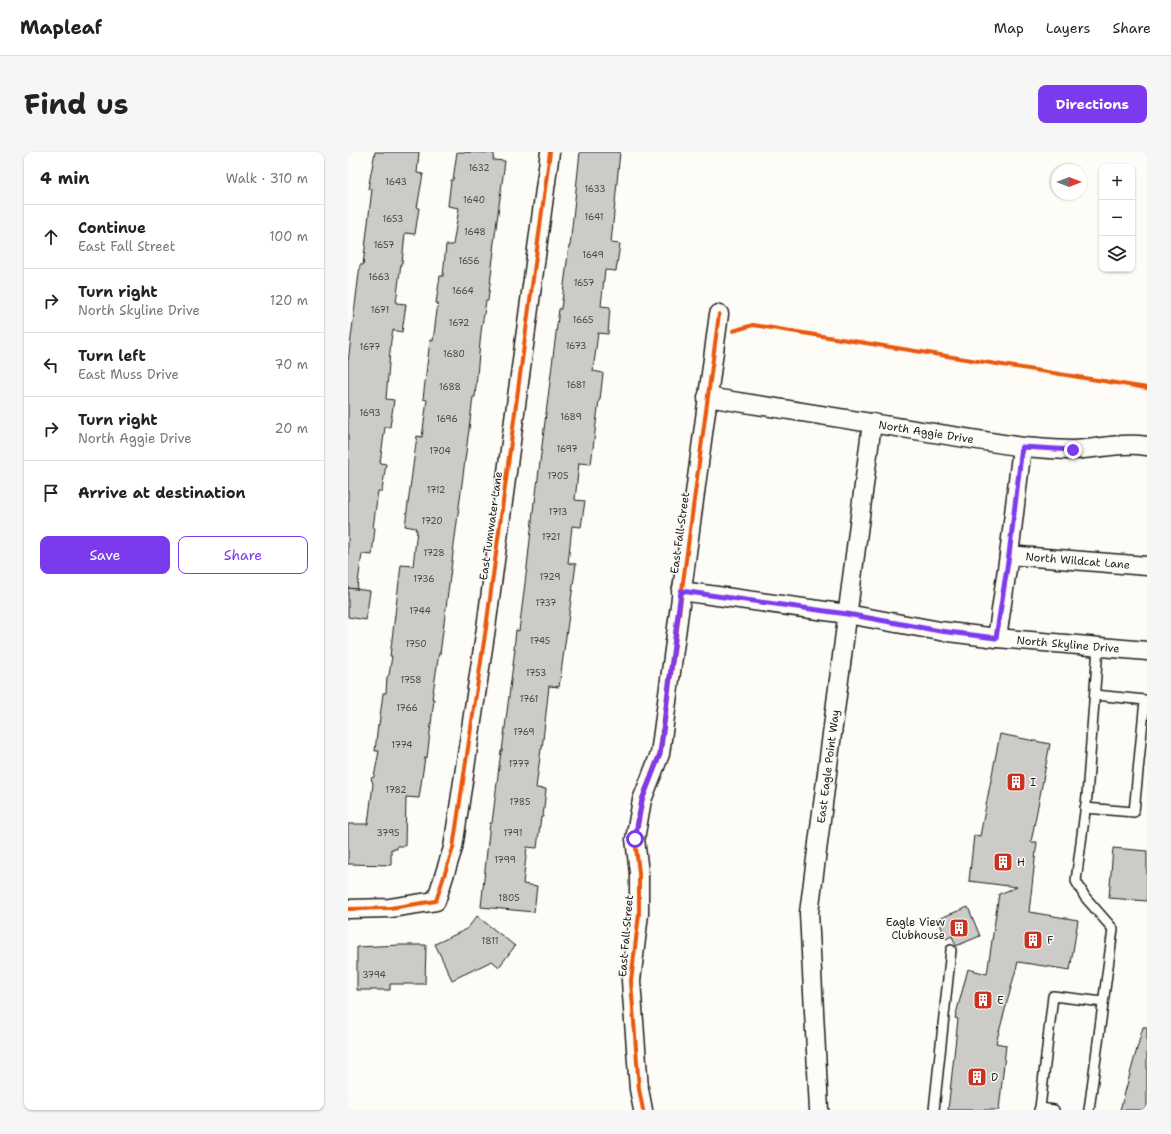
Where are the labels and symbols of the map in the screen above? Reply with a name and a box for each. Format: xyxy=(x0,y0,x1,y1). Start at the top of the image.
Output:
house number: 1632 xyxy=(468,162,490,174)
north arrow xyxy=(1051,164,1087,200)
house number: 1643 xyxy=(385,176,407,188)
house number: 1633 xyxy=(584,183,606,195)
house number: 1640 xyxy=(463,194,485,206)
house number: 1641 xyxy=(584,211,604,223)
house number: 1653 xyxy=(383,213,403,225)
house number: 1648 xyxy=(464,226,486,238)
house number: 1657 xyxy=(374,239,394,251)
house number: 1649 xyxy=(582,249,604,261)
house number: 1656 xyxy=(458,255,480,267)
house number: 1663 xyxy=(368,271,390,283)
house number: 1657 xyxy=(574,277,594,289)
house number: 1664 xyxy=(452,285,474,297)
house number: 1671 xyxy=(371,304,389,316)
house number: 1665 xyxy=(573,314,593,326)
house number: 1672 xyxy=(449,317,469,329)
house number: 1673 xyxy=(566,340,586,352)
house number: 1677 xyxy=(360,341,380,353)
house number: 1680 xyxy=(443,348,465,360)
house number: 1681 xyxy=(566,379,586,391)
house number: 1688 xyxy=(439,381,461,393)
house number: 1693 xyxy=(359,407,381,419)
house number: 1689 xyxy=(560,411,582,423)
house number: 1696 xyxy=(436,413,458,425)
street label: North Aggie Drive xyxy=(878,417,975,447)
route end xyxy=(1064,441,1082,459)
house number: 1697 xyxy=(556,443,578,455)
house number: 1704 xyxy=(429,445,451,457)
house number: 1705 xyxy=(547,470,569,482)
street label: East Tumwater Lane xyxy=(476,471,506,581)
house number: 1712 xyxy=(427,484,445,496)
street label: East Fall Street xyxy=(667,491,693,575)
house number: 1713 xyxy=(549,506,567,518)
house number: 1720 xyxy=(421,515,443,527)
house number: 1721 xyxy=(542,531,560,543)
house number: 1728 xyxy=(423,547,445,559)
street label: North Wildcat Lane xyxy=(1025,549,1131,572)
house number: 1729 xyxy=(540,571,560,583)
house number: 1736 xyxy=(413,573,435,585)
house number: 1737 xyxy=(536,597,556,609)
house number: 1744 xyxy=(409,605,431,617)
street label: North Skyline Drive xyxy=(1016,632,1120,656)
house number: 1745 xyxy=(530,635,550,647)
house number: 1750 xyxy=(406,638,427,650)
house number: 1753 xyxy=(526,667,546,679)
house number: 1758 xyxy=(401,674,421,686)
house number: 1761 xyxy=(520,693,538,705)
house number: 1766 xyxy=(396,702,418,714)
street label: East Eagle Point Way xyxy=(813,709,843,824)
house number: 1769 xyxy=(513,726,535,738)
house number: 1774 xyxy=(391,739,413,751)
house number: 1777 xyxy=(508,758,530,770)
building icon: I xyxy=(1005,771,1027,793)
place label: I xyxy=(1030,775,1036,790)
house number: 1782 xyxy=(385,784,407,796)
house number: 1785 xyxy=(510,796,530,808)
house number: 3795 xyxy=(376,827,400,839)
house number: 1791 xyxy=(503,827,523,839)
route start xyxy=(626,830,644,848)
building icon: H xyxy=(992,851,1014,873)
house number: 1799 xyxy=(494,854,516,866)
place label: H xyxy=(1017,855,1025,870)
house number: 1805 xyxy=(498,892,520,904)
street label: East Fall Street xyxy=(615,894,637,978)
place label: Eagle View Clubhouse xyxy=(886,915,945,943)
building icon: Eagle View Clubhouse xyxy=(948,917,970,939)
building icon: F xyxy=(1022,929,1044,951)
place label: F xyxy=(1047,933,1053,948)
house number: 1811 xyxy=(482,935,498,947)
house number: 3794 xyxy=(362,969,386,981)
building icon: E xyxy=(972,989,994,1011)
place label: E xyxy=(997,993,1004,1008)
building icon: D xyxy=(966,1066,988,1088)
place label: D xyxy=(991,1070,998,1085)

